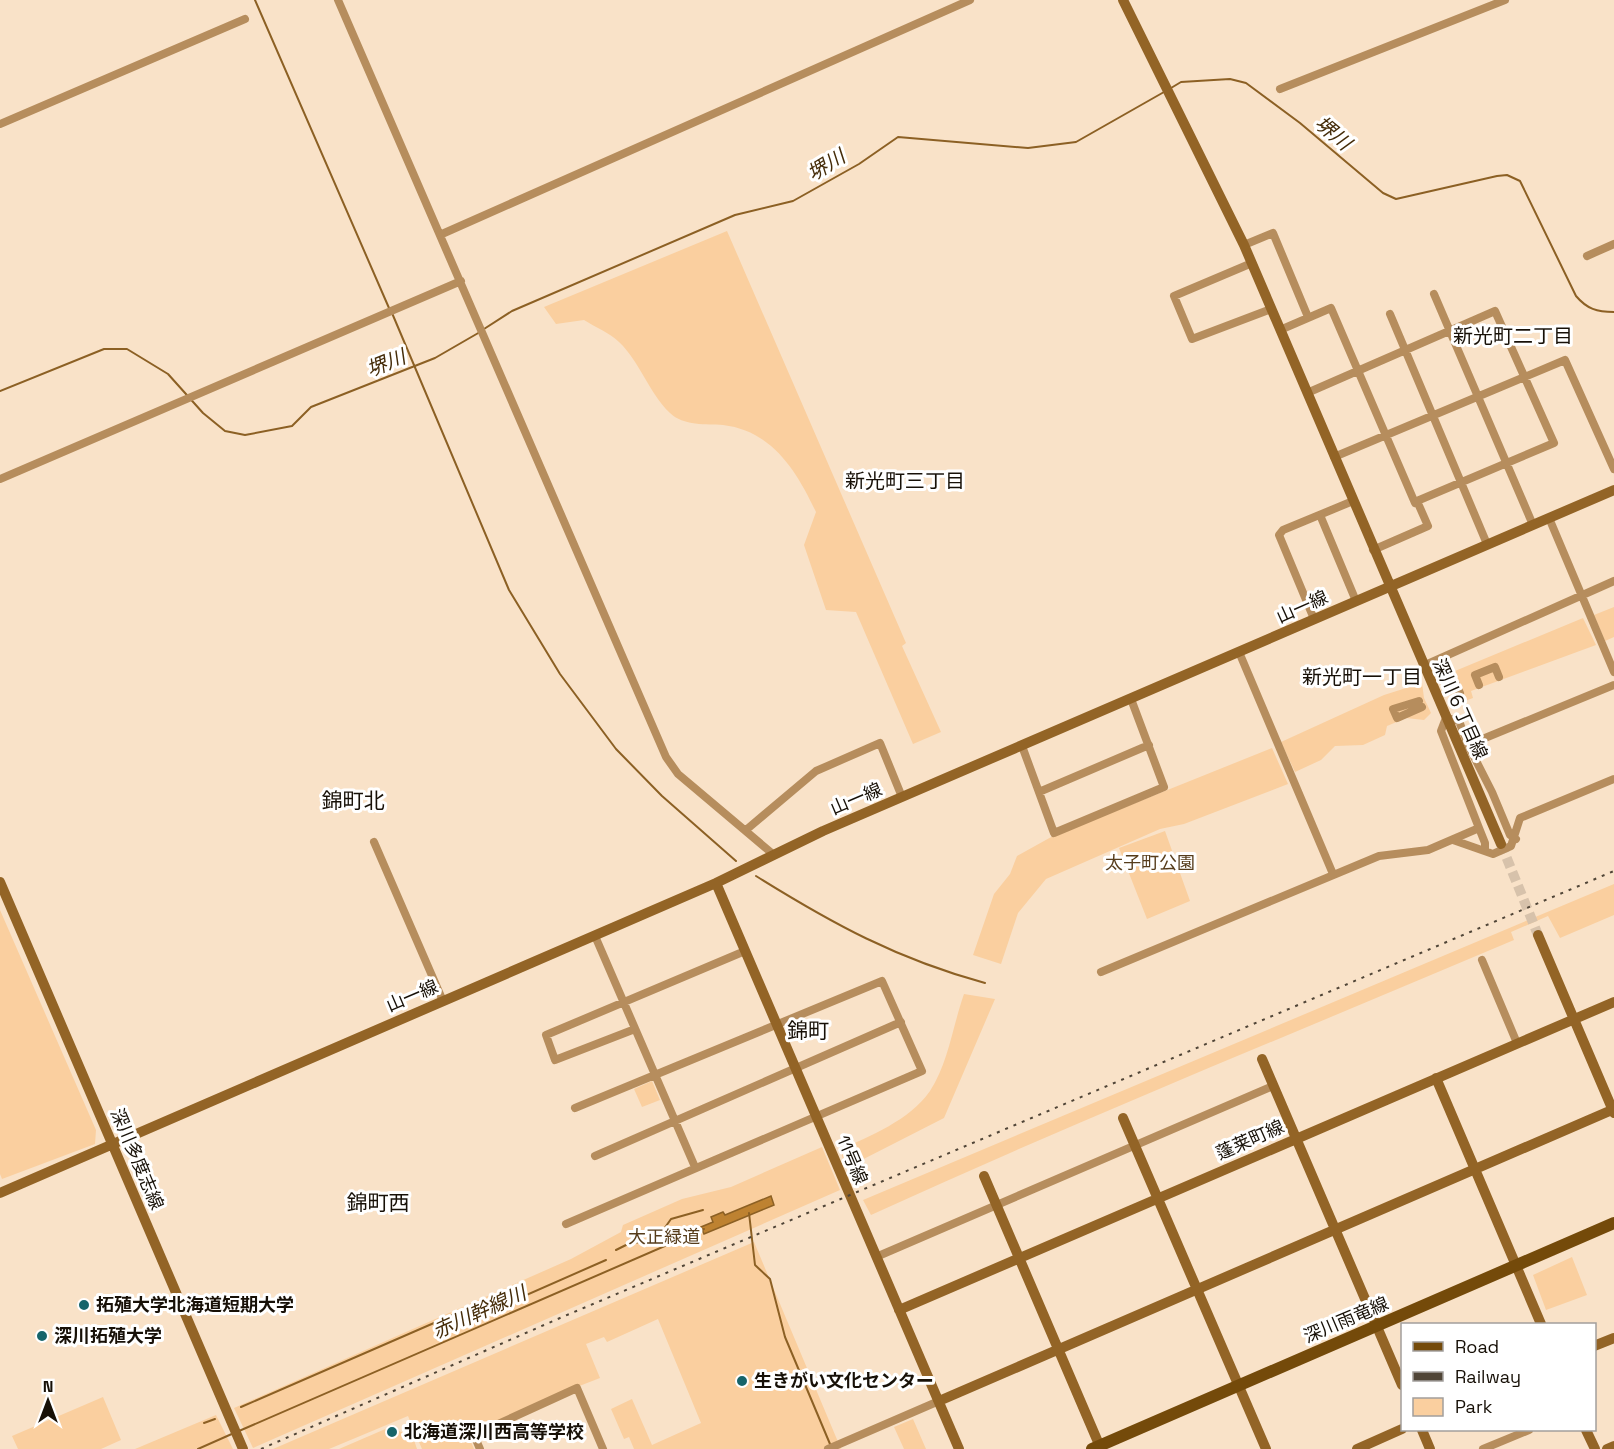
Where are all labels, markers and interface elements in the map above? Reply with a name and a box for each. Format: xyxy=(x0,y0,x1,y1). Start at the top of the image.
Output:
water label: 堺川 xyxy=(1309,110,1358,157)
water label: 堺川 xyxy=(802,142,852,187)
district label: 新光町二丁目 xyxy=(1453,323,1573,349)
water label: 堺川 xyxy=(363,343,411,383)
district label: 新光町三丁目 xyxy=(845,468,965,494)
street label: 山一線 xyxy=(1272,585,1331,628)
street label: 深川６丁目線 xyxy=(1428,655,1493,763)
district label: 新光町一丁目 xyxy=(1302,664,1422,690)
street label: 山一線 xyxy=(826,777,885,820)
district label: 錦町北 xyxy=(322,787,385,814)
park label: 太子町公園 xyxy=(1105,851,1195,874)
street label: 山一線 xyxy=(382,974,441,1017)
district label: 錦町 xyxy=(787,1017,829,1044)
street label: 深川多度志線 xyxy=(106,1105,169,1213)
street label: 蓬莱町線 xyxy=(1212,1114,1287,1165)
street label: 11号線 xyxy=(832,1132,873,1188)
district label: 錦町西 xyxy=(347,1189,410,1216)
park label: 大正緑道 xyxy=(628,1225,700,1248)
water label: 赤川幹線川 xyxy=(428,1279,532,1344)
street label: 深川雨竜線 xyxy=(1300,1291,1392,1348)
place label: 拓殖大学北海道短期大学 xyxy=(96,1293,294,1316)
marker: 拓殖大学北海道短期大学 xyxy=(77,1298,91,1312)
legend xyxy=(1401,1323,1596,1431)
place label: 深川拓殖大学 xyxy=(54,1324,162,1347)
marker: 深川拓殖大学 xyxy=(35,1329,49,1343)
text: Road xyxy=(1455,1335,1499,1358)
text: Railway xyxy=(1455,1365,1521,1388)
place label: 生きがい文化センター xyxy=(754,1369,934,1392)
north arrow xyxy=(18,1371,78,1431)
marker: 生きがい文化センター xyxy=(735,1374,749,1388)
text: N xyxy=(43,1376,53,1397)
text: Park xyxy=(1455,1395,1493,1418)
place label: 北海道深川西高等学校 xyxy=(404,1420,584,1443)
marker: 北海道深川西高等学校 xyxy=(385,1425,399,1439)

